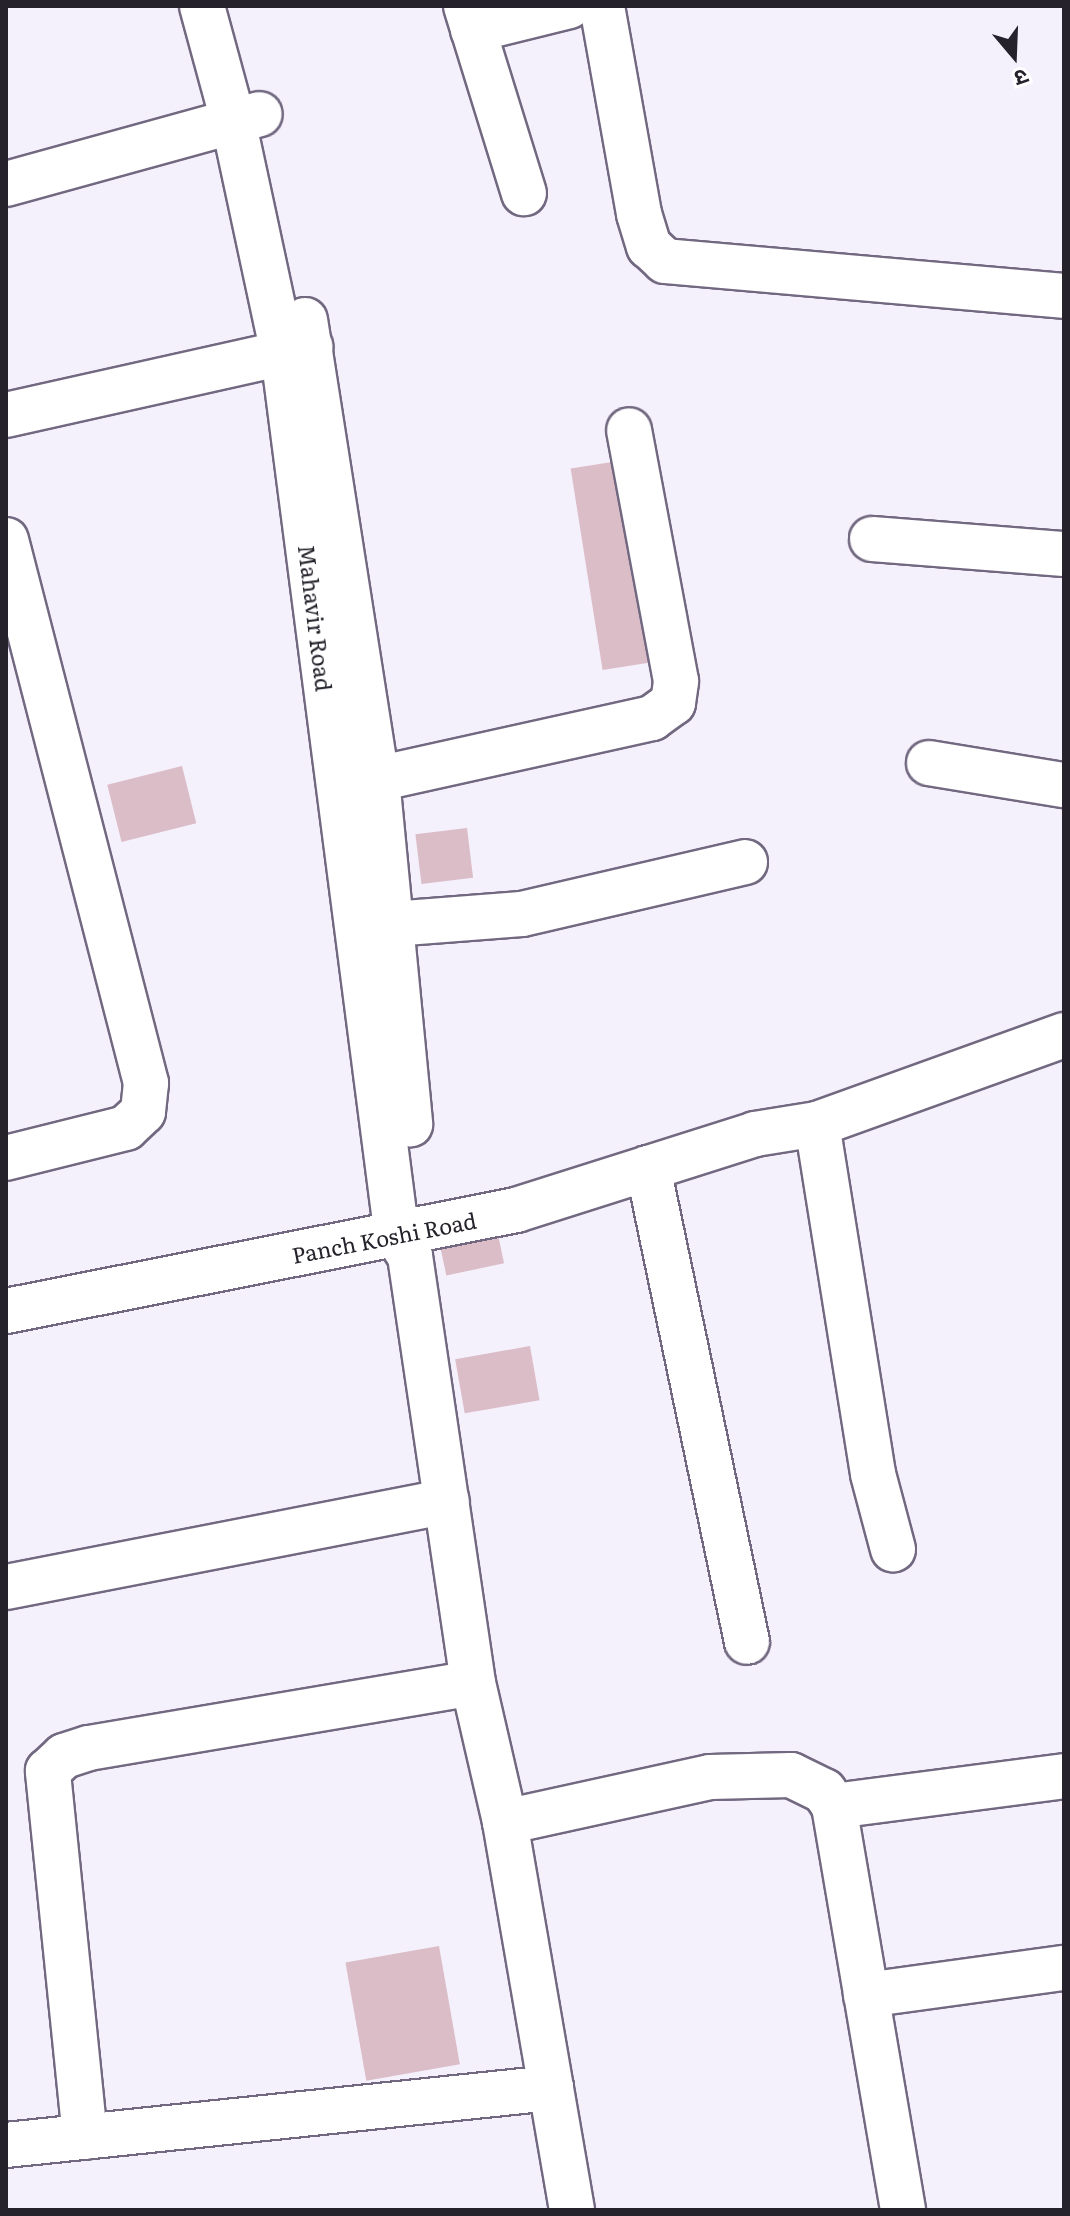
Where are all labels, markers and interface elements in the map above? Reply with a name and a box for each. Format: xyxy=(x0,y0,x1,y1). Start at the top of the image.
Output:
north arrow xyxy=(974,16,1054,96)
text: उ xyxy=(1011,61,1033,97)
street label: Mahavir Road xyxy=(294,543,338,693)
street label: Panch Koshi Road xyxy=(289,1206,479,1268)

